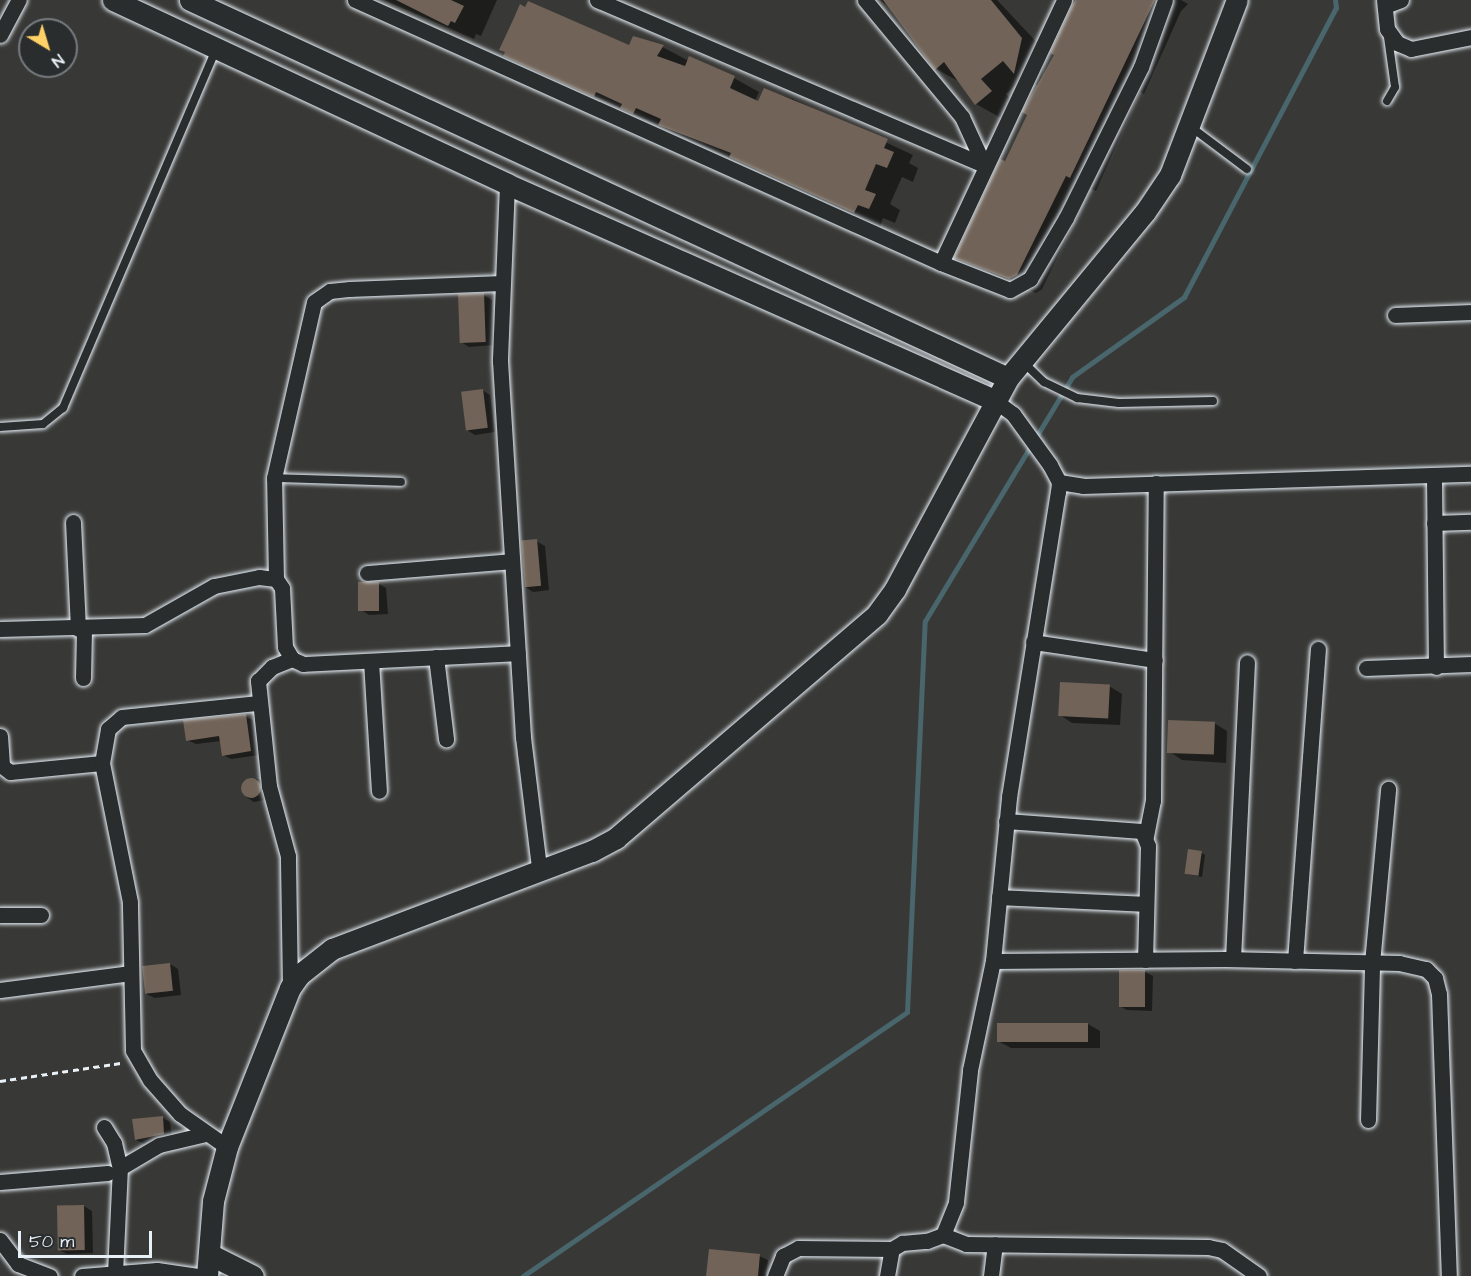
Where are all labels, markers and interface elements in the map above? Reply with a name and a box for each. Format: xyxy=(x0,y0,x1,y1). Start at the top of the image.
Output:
north arrow xyxy=(18,18,78,78)
text: N xyxy=(47,49,69,72)
scale bar xyxy=(21,1219,154,1257)
text: 50 m xyxy=(29,1229,74,1254)

